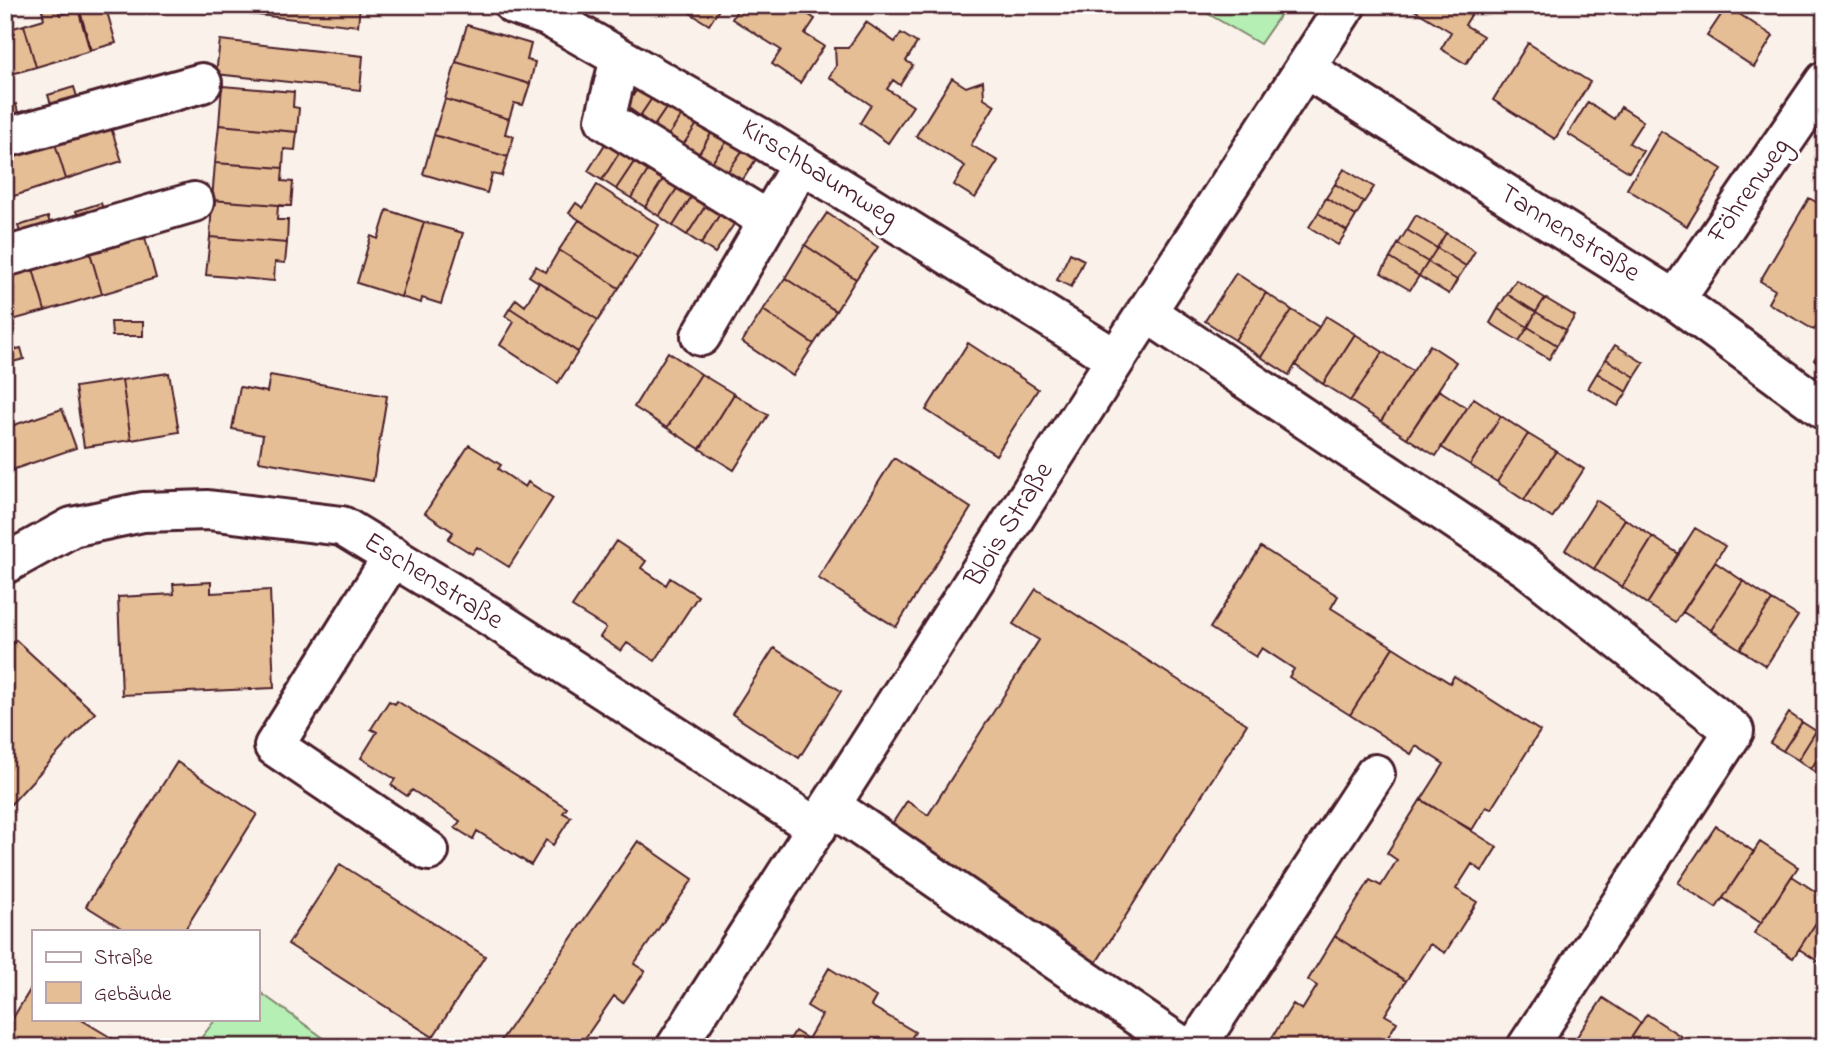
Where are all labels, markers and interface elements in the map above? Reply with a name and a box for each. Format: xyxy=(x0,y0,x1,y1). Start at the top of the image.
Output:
street label: Kirschbaumweg xyxy=(733,109,905,239)
street label: Föhrenweg xyxy=(1698,130,1802,253)
street label: Tannenstraße xyxy=(1490,174,1648,294)
street label: Blois Straße xyxy=(955,454,1065,597)
street label: Eschenstraße xyxy=(355,523,511,641)
legend xyxy=(32,930,259,1020)
text: Straße xyxy=(94,944,153,974)
text: Gebäude xyxy=(94,980,172,1010)

